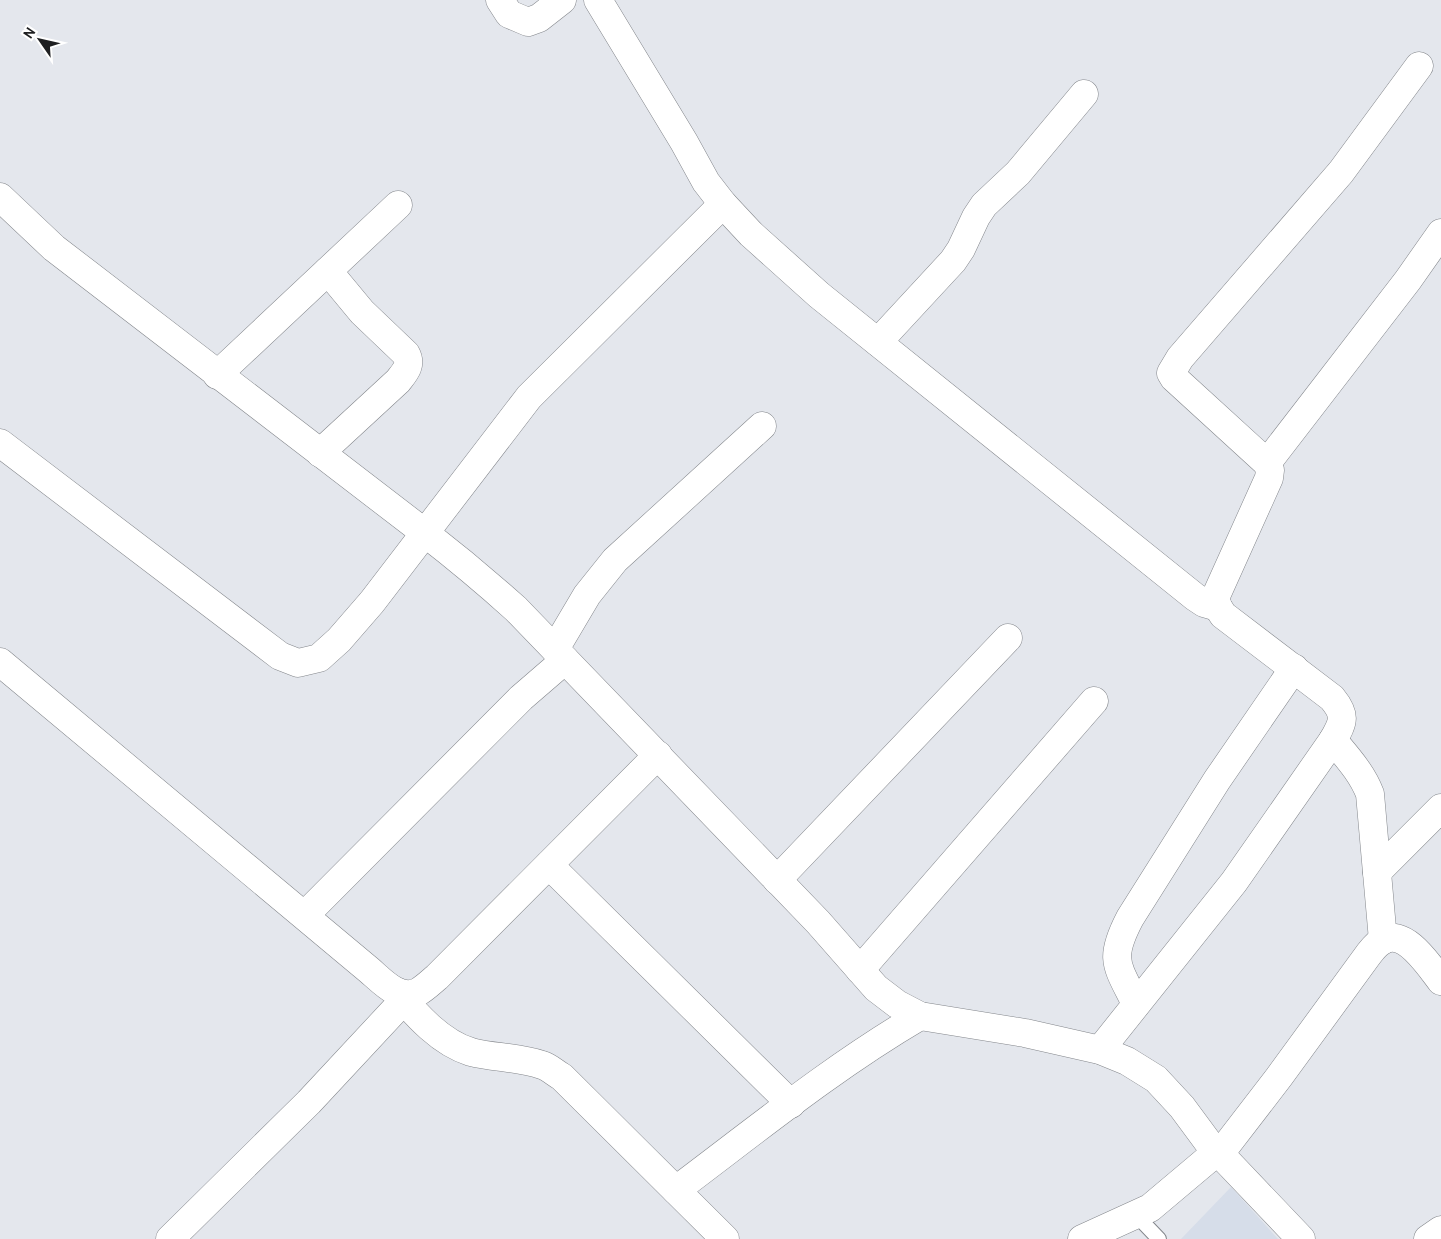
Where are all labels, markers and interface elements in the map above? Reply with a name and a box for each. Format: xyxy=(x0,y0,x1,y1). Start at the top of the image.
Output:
north arrow xyxy=(15,15,65,65)
text: N xyxy=(21,25,40,42)

